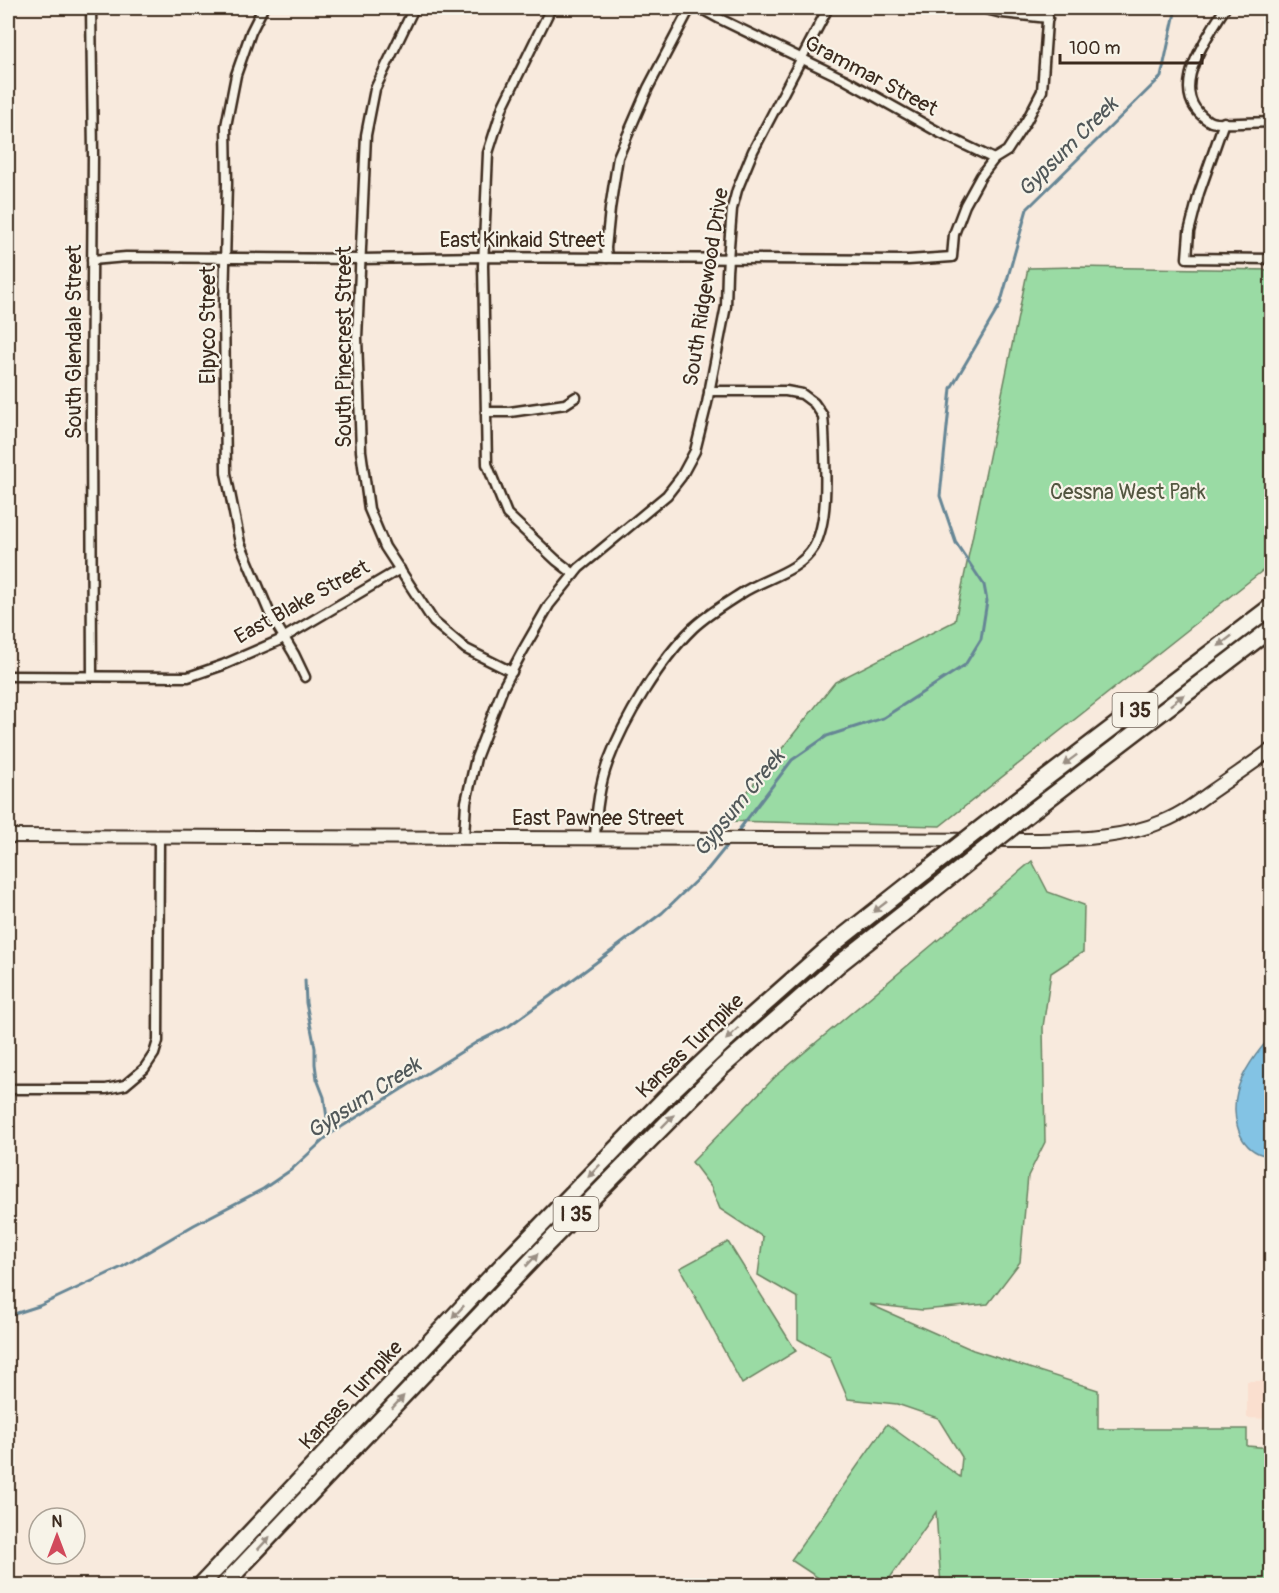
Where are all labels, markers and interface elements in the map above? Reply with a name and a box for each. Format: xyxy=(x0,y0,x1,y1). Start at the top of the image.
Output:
scale bar xyxy=(1060,27,1202,65)
street label: Grammar Street xyxy=(800,30,943,123)
text: 100 m xyxy=(1069,37,1121,60)
water label: Gypsum Creek xyxy=(1012,90,1125,203)
street label: South Ridgewood Drive xyxy=(677,185,735,388)
street label: East Kinkaid Street xyxy=(439,227,605,254)
street label: South Glendale Street xyxy=(61,244,88,439)
street label: South Pinecrest Street xyxy=(331,246,358,448)
street label: Elpyco Street xyxy=(195,265,222,384)
park label: Cessna West Park xyxy=(1050,479,1206,506)
street label: East Blake Street xyxy=(230,553,375,650)
one-way arrow xyxy=(1217,635,1233,648)
road number: I 35 xyxy=(1112,693,1158,727)
one-way arrow xyxy=(1170,694,1185,706)
water label: Gypsum Creek xyxy=(687,742,792,862)
one-way arrow xyxy=(1062,753,1078,766)
street label: East Pawnee Street xyxy=(512,805,684,832)
one-way arrow xyxy=(872,901,888,914)
street label: Kansas Turnpike xyxy=(630,987,750,1104)
one-way arrow xyxy=(725,1027,740,1041)
water label: Gypsum Creek xyxy=(302,1050,428,1145)
one-way arrow xyxy=(661,1114,675,1128)
one-way arrow xyxy=(587,1164,601,1179)
road number: I 35 xyxy=(554,1197,598,1231)
one-way arrow xyxy=(525,1253,538,1268)
one-way arrow xyxy=(451,1304,465,1319)
street label: Kansas Turnpike xyxy=(293,1334,409,1455)
one-way arrow xyxy=(391,1394,405,1409)
north arrow xyxy=(27,1506,87,1566)
text: N xyxy=(52,1512,63,1532)
one-way arrow xyxy=(257,1536,271,1551)

